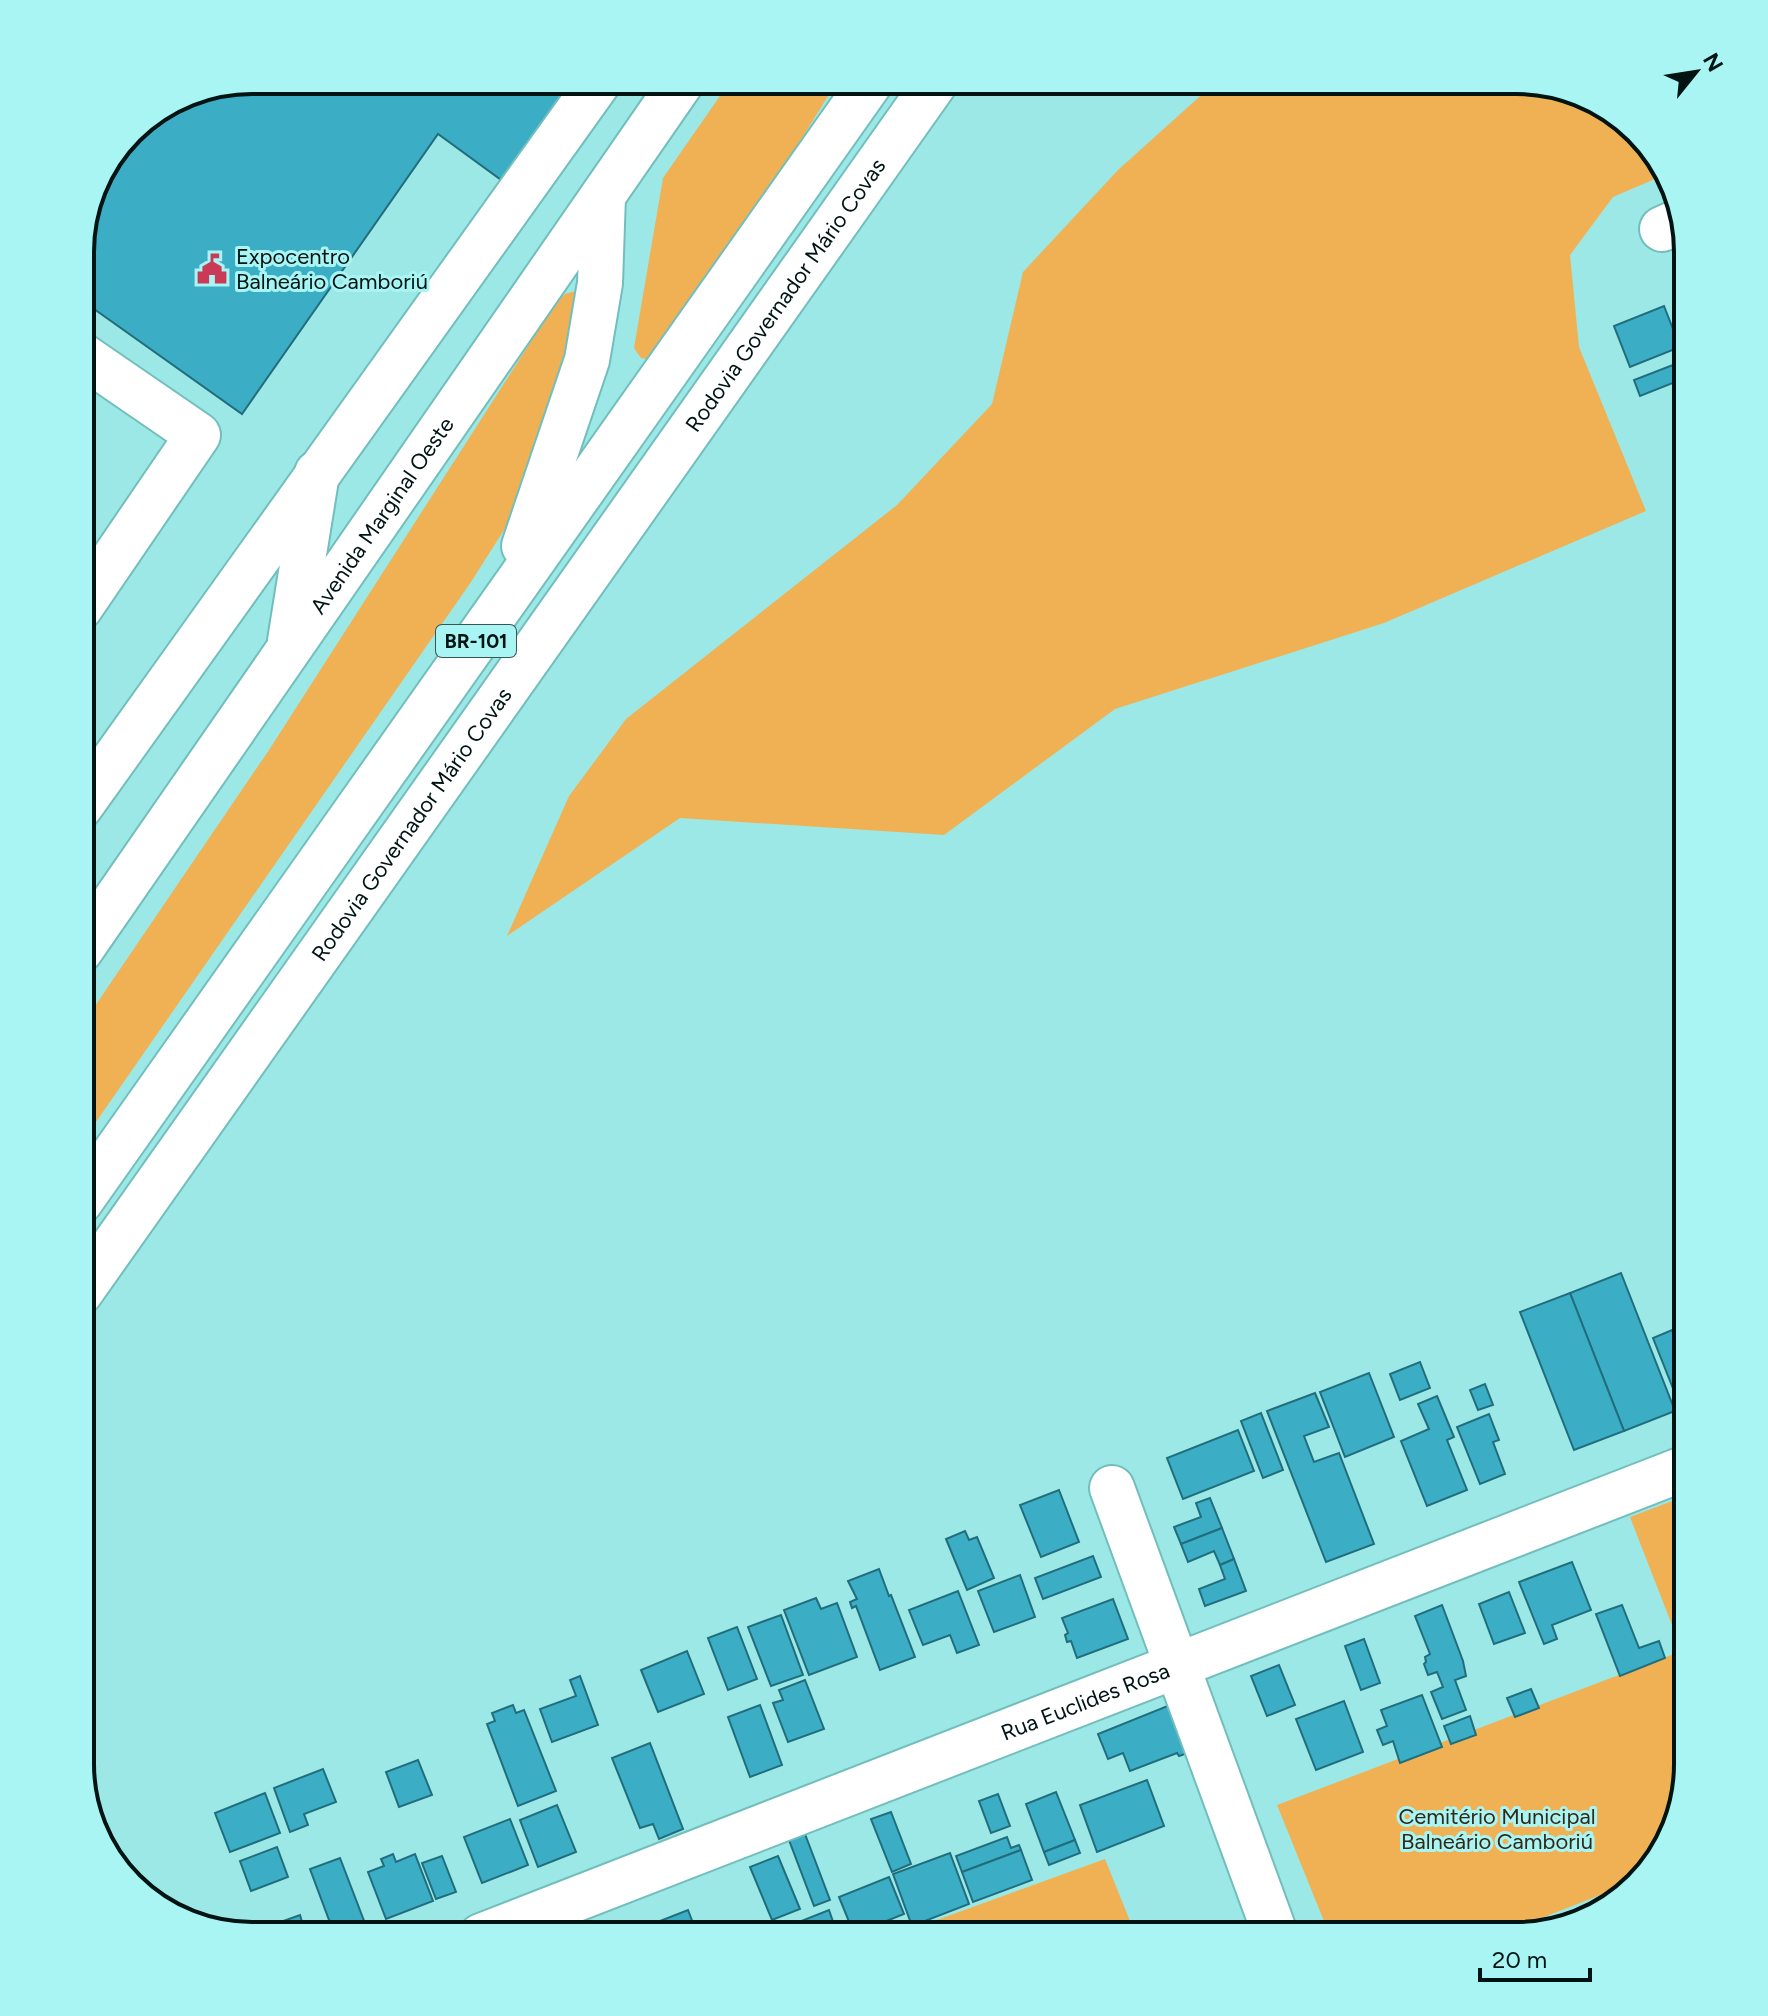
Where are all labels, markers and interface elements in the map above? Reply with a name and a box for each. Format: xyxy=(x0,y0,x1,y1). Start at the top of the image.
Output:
north arrow xyxy=(1656,32,1736,112)
text: N xyxy=(1697,48,1729,76)
street label: Rodovia Governador Mário Covas xyxy=(680,153,891,437)
place label: Expocentro Balneário Camboriú xyxy=(236,243,428,295)
public building icon: Expocentro Balneário Camboriú xyxy=(195,252,229,286)
street label: Avenida Marginal Oeste xyxy=(305,412,460,619)
road number: BR-101 xyxy=(436,625,516,657)
street label: Rodovia Governador Mário Covas xyxy=(306,682,517,966)
street label: Rua Euclides Rosa xyxy=(997,1657,1173,1747)
park label: Cemitério Municipal Balneário Camboriú xyxy=(1398,1803,1596,1855)
scale bar xyxy=(1480,1932,1590,1982)
text: 20 m xyxy=(1492,1945,1547,1974)

